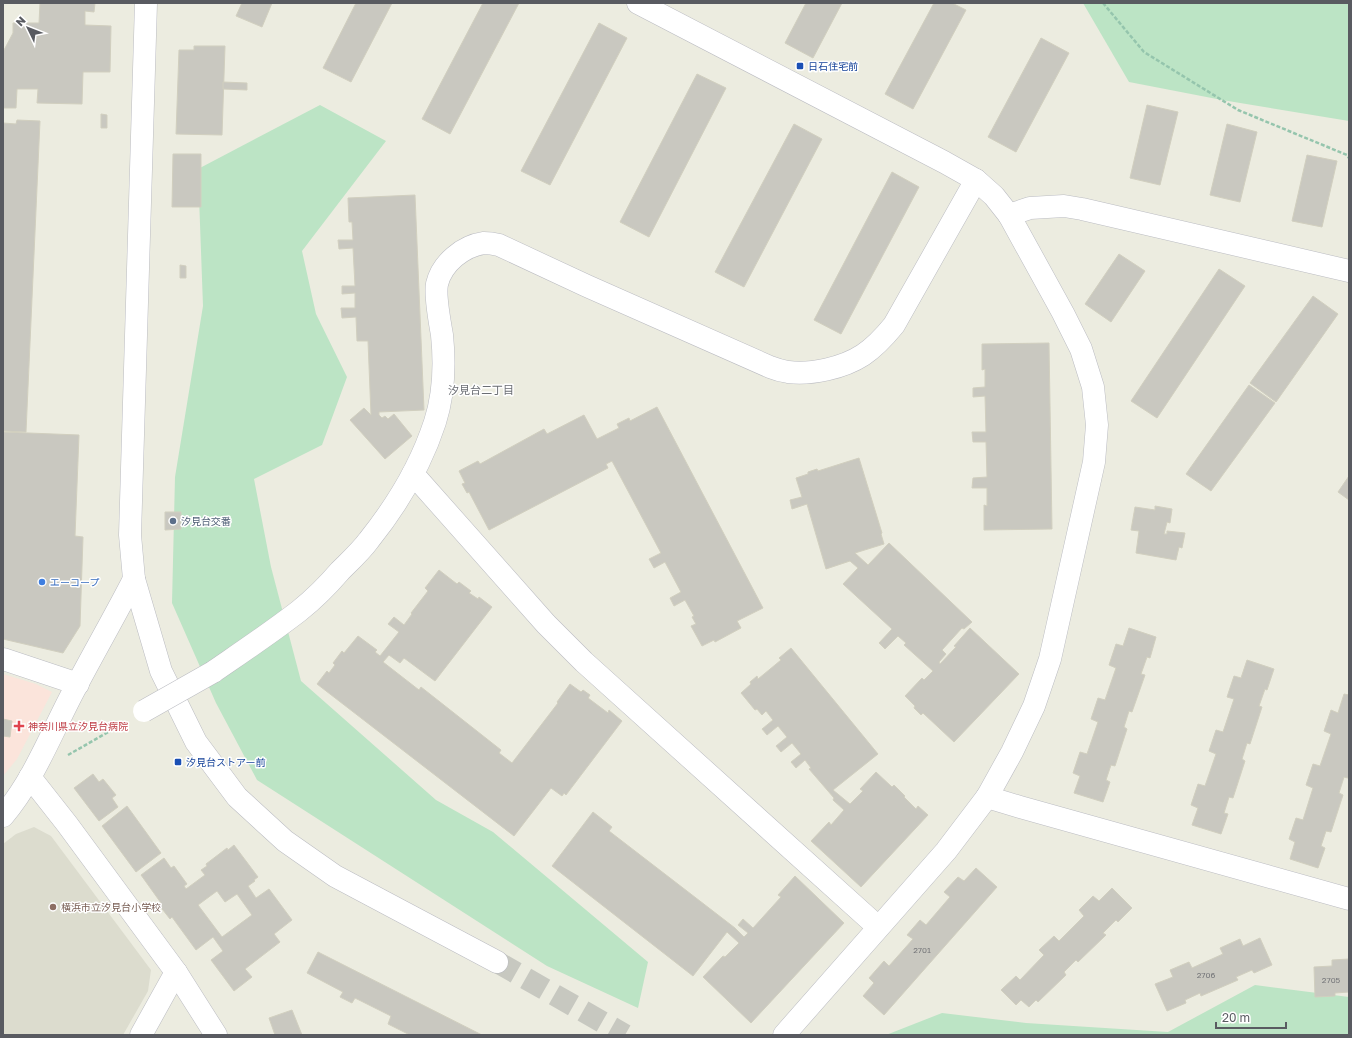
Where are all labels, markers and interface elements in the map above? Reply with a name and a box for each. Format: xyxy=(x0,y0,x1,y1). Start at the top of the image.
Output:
north arrow xyxy=(8,8,48,48)
text: N xyxy=(13,13,28,28)
place label: 日石住宅前 xyxy=(808,60,858,72)
marker: 日石住宅前 xyxy=(795,61,805,71)
district label: 汐見台二丁目 xyxy=(448,383,514,396)
place label: 汐見台交番 xyxy=(181,515,231,527)
marker: 汐見台交番 xyxy=(168,516,178,526)
place label: エーコープ xyxy=(50,576,99,588)
marker: エーコープ xyxy=(37,577,47,587)
marker: 神奈川県立汐見台病院 xyxy=(13,720,25,732)
place label: 神奈川県立汐見台病院 xyxy=(28,720,128,732)
place label: 汐見台ストアー前 xyxy=(186,756,265,768)
marker: 汐見台ストアー前 xyxy=(173,757,183,767)
place label: 横浜市立汐見台小学校 xyxy=(61,901,161,913)
marker: 横浜市立汐見台小学校 xyxy=(48,902,58,912)
house number: 2701 xyxy=(913,945,931,955)
house number: 2706 xyxy=(1197,970,1215,980)
house number: 2705 xyxy=(1322,975,1341,985)
scale bar xyxy=(1216,1004,1286,1030)
text: 20 m xyxy=(1222,1010,1250,1025)

